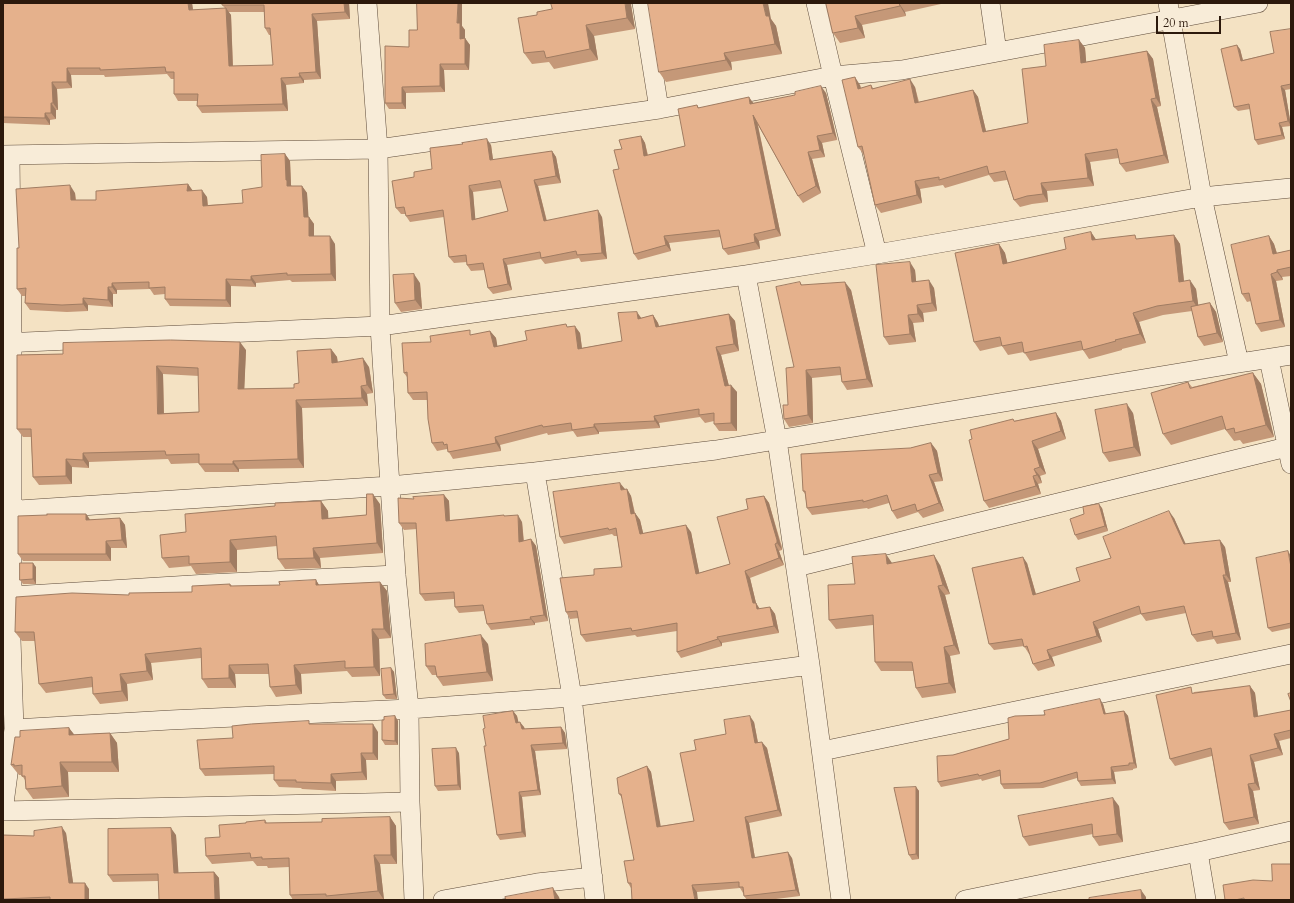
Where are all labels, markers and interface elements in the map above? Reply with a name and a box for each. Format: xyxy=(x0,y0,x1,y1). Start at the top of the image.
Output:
scale bar xyxy=(1158,8,1223,34)
text: 20 m xyxy=(1163,15,1189,31)

